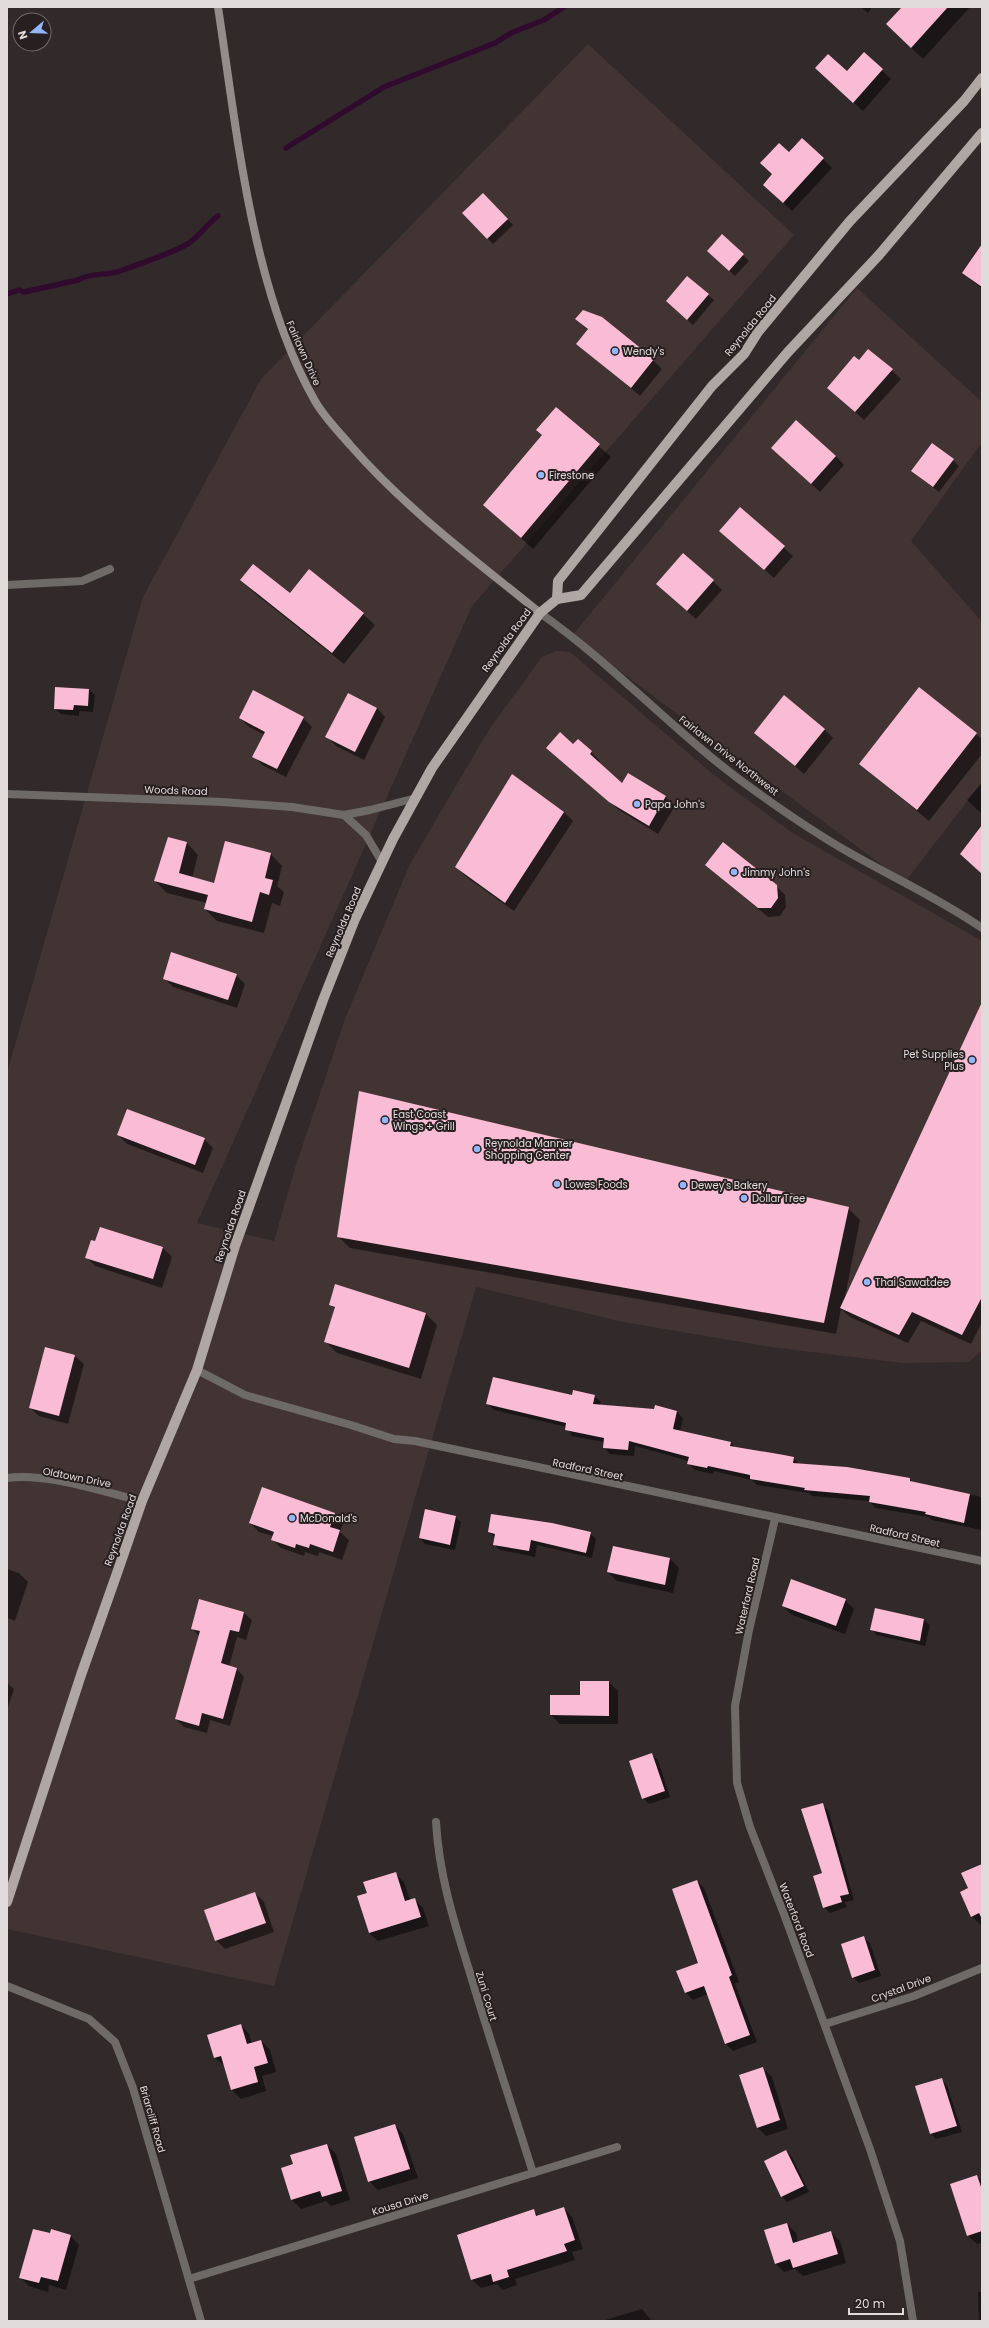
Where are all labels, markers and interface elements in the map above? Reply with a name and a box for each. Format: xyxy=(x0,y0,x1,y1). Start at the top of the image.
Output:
north arrow xyxy=(12,12,52,52)
text: N xyxy=(14,29,31,42)
street label: Reynolda Road xyxy=(721,291,780,359)
street label: Fairlawn Drive xyxy=(283,318,325,388)
place label: Wendy's xyxy=(623,344,665,359)
marker: Wendy's xyxy=(610,346,620,356)
place label: Firestone xyxy=(549,468,594,483)
marker: Firestone xyxy=(536,470,546,480)
street label: Reynolda Road xyxy=(478,605,535,675)
street label: Fairlawn Drive Northwest xyxy=(676,712,782,799)
street label: Woods Road xyxy=(144,782,208,799)
place label: Papa John's xyxy=(645,797,705,812)
marker: Papa John's xyxy=(632,799,642,809)
place label: Jimmy John's xyxy=(742,865,810,880)
marker: Jimmy John's xyxy=(729,867,739,877)
street label: Reynolda Road xyxy=(322,885,365,960)
place label: Pet Supplies Plus xyxy=(904,1047,964,1074)
marker: Pet Supplies Plus xyxy=(967,1055,977,1065)
place label: East Coast Wings + Grill xyxy=(393,1107,455,1134)
marker: East Coast Wings + Grill xyxy=(380,1115,390,1125)
place label: Reynolda Manner Shopping Center xyxy=(485,1136,573,1163)
marker: Reynolda Manner Shopping Center xyxy=(472,1144,482,1154)
place label: Lowes Foods xyxy=(565,1177,628,1192)
place label: Dewey's Bakery xyxy=(691,1178,768,1193)
marker: Lowes Foods xyxy=(552,1179,562,1189)
marker: Dewey's Bakery xyxy=(678,1180,688,1190)
street label: Reynolda Road xyxy=(211,1188,250,1264)
place label: Dollar Tree xyxy=(752,1191,805,1206)
marker: Dollar Tree xyxy=(739,1193,749,1203)
place label: Thai Sawatdee xyxy=(875,1275,949,1290)
marker: Thai Sawatdee xyxy=(862,1277,872,1287)
street label: Radford Street xyxy=(551,1455,625,1484)
street label: Oldtown Drive xyxy=(41,1464,112,1491)
street label: Reynolda Road xyxy=(101,1492,140,1568)
place label: McDonald's xyxy=(300,1511,357,1526)
marker: McDonald's xyxy=(287,1513,297,1523)
street label: Radford Street xyxy=(868,1520,942,1551)
street label: Waterford Road xyxy=(731,1556,764,1636)
street label: Waterford Road xyxy=(775,1881,818,1960)
street label: Zuni Court xyxy=(472,1969,501,2023)
street label: Crystal Drive xyxy=(869,1971,933,2006)
street label: Briarcliff Road xyxy=(136,2084,169,2154)
street label: Kousa Drive xyxy=(370,2188,430,2219)
scale bar xyxy=(849,2290,903,2316)
text: 20 m xyxy=(855,2295,885,2312)

